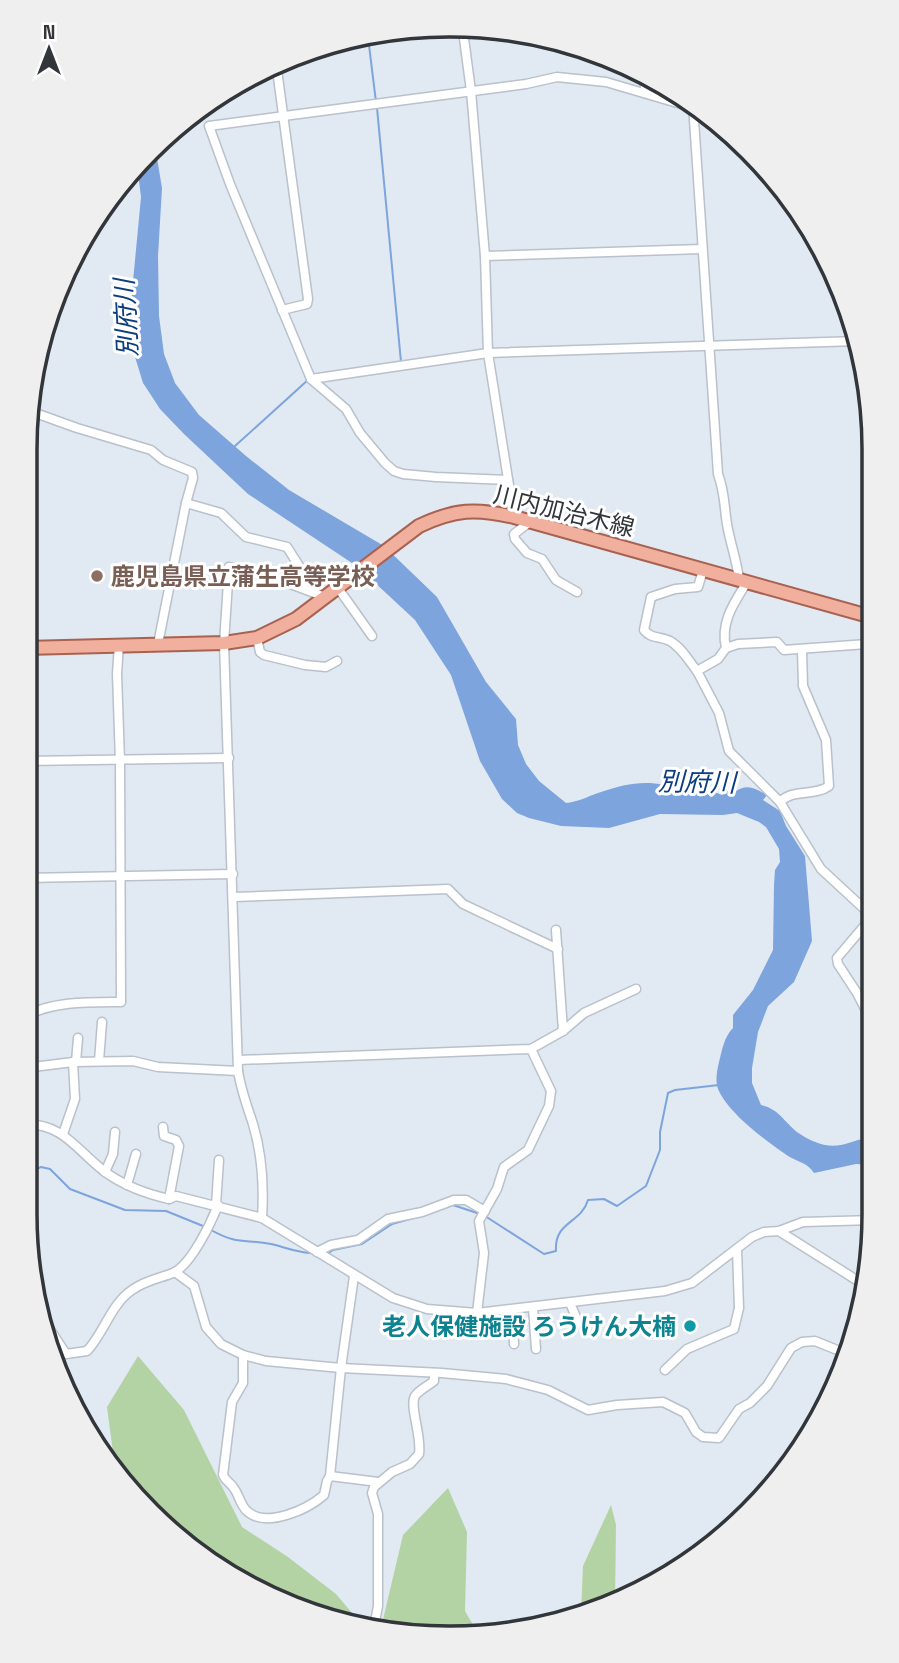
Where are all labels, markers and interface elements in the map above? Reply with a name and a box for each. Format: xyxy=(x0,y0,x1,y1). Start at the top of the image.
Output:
north arrow xyxy=(14,14,84,84)
text: N xyxy=(43,20,55,45)
water label: 別府川 xyxy=(107,275,145,358)
street label: 川内加治木線 xyxy=(490,479,638,543)
place label: 鹿児島県立蒲生高等学校 xyxy=(111,561,375,592)
marker: 鹿児島県立蒲生高等学校 xyxy=(89,568,105,584)
water label: 別府川 xyxy=(658,764,739,800)
place label: 老人保健施設 ろうけん大楠 xyxy=(382,1311,676,1342)
marker: 老人保健施設 ろうけん大楠 xyxy=(682,1318,698,1334)

